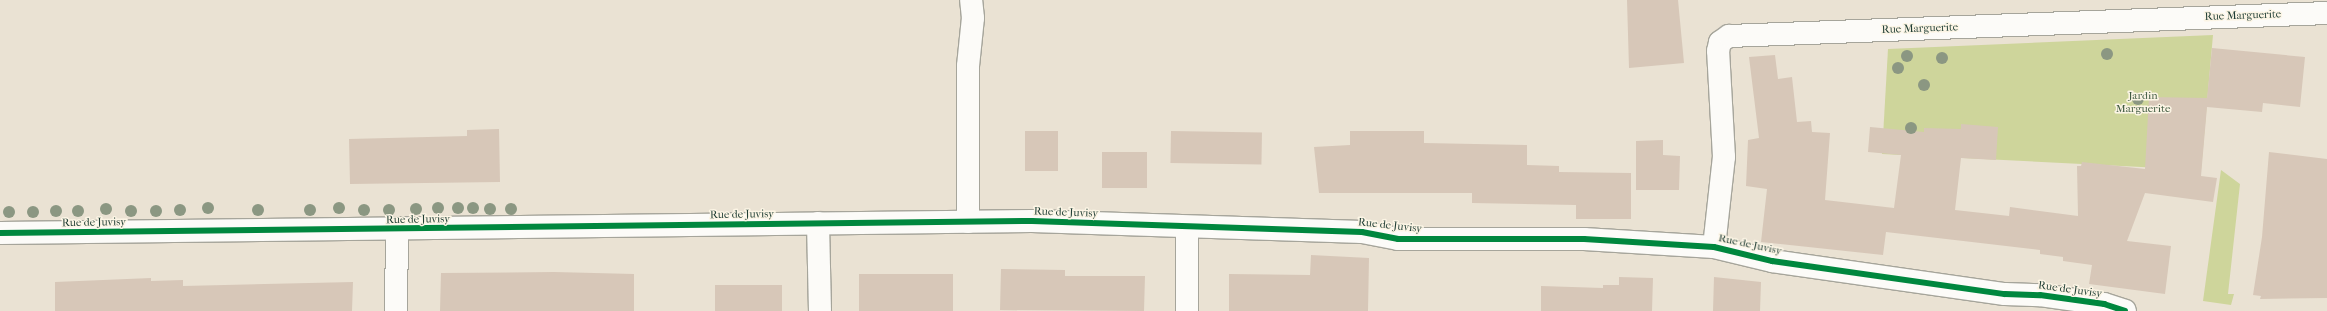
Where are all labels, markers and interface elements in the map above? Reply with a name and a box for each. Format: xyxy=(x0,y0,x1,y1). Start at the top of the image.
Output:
street label: Rue Marguerite xyxy=(2205,8,2281,24)
street label: Rue Marguerite xyxy=(1882,21,1958,37)
park label: Jardin Marguerite xyxy=(2116,90,2170,116)
street label: Rue de Juvisy xyxy=(1034,205,1098,221)
street label: Rue de Juvisy xyxy=(710,208,774,222)
street label: Rue de Juvisy xyxy=(386,213,450,227)
street label: Rue de Juvisy xyxy=(62,216,126,230)
street label: Rue de Juvisy xyxy=(1357,216,1423,236)
street label: Rue de Juvisy xyxy=(1717,232,1783,258)
street label: Rue de Juvisy xyxy=(2037,279,2103,301)

